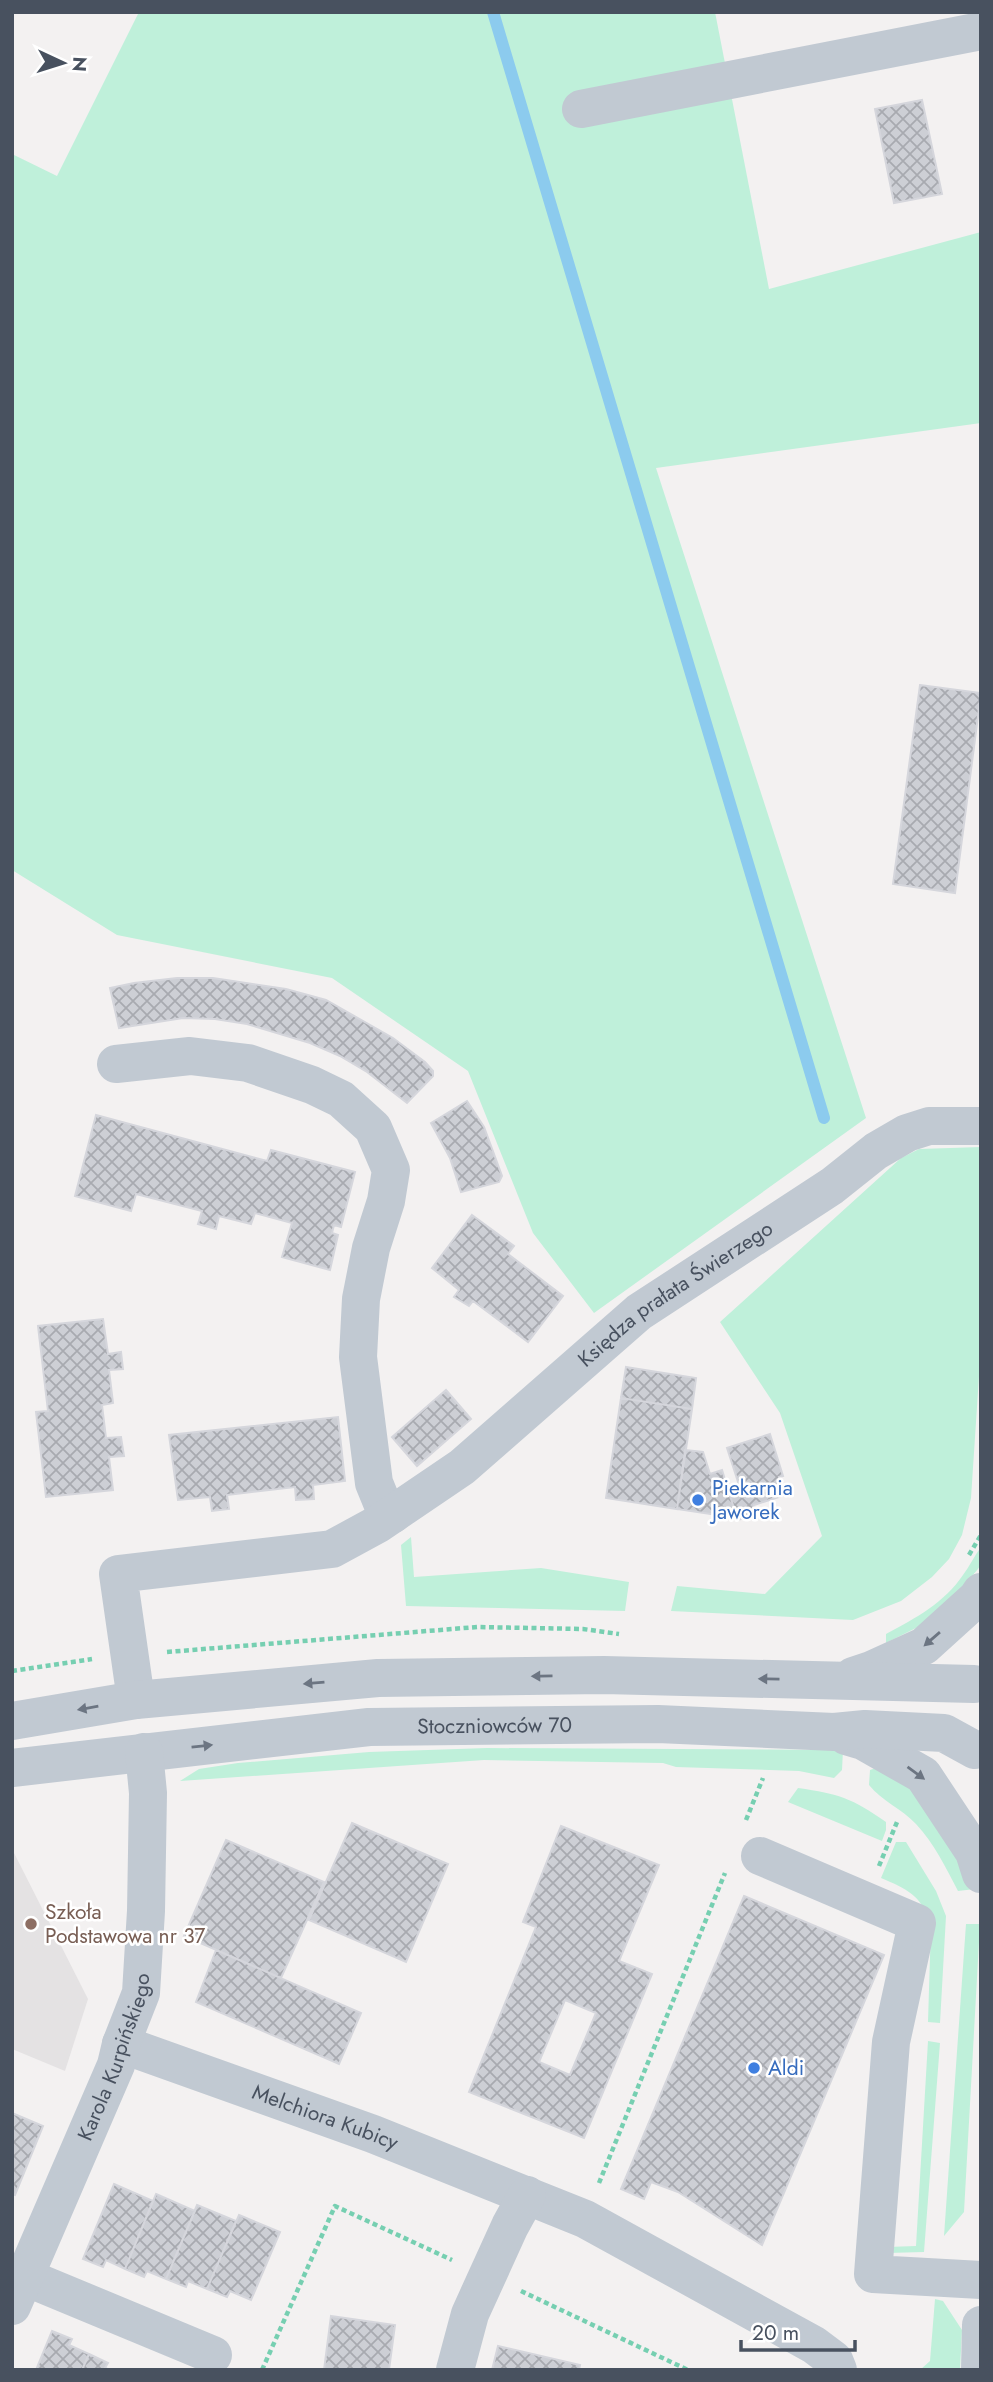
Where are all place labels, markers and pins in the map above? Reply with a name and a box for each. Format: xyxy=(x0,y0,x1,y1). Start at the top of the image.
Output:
place label: Piekarnia Jaworek xyxy=(709,1473,793,1527)
marker: Piekarnia Jaworek xyxy=(690,1492,706,1508)
place label: Szkoła Podstawowa nr 37 xyxy=(45,1897,205,1951)
marker: Szkoła Podstawowa nr 37 xyxy=(23,1916,39,1932)
place label: Aldi xyxy=(768,2053,804,2083)
marker: Aldi xyxy=(746,2060,762,2076)

